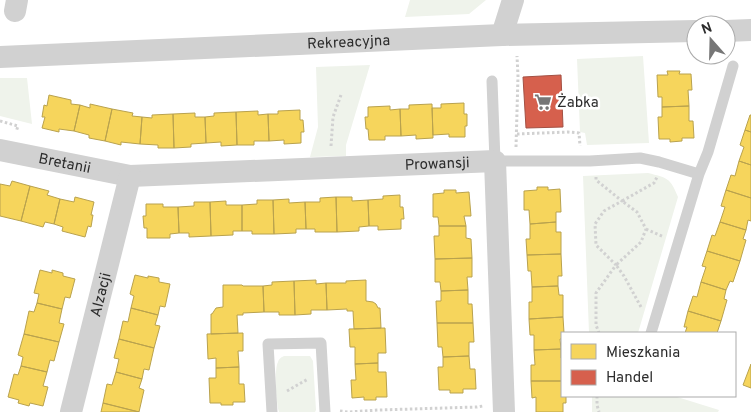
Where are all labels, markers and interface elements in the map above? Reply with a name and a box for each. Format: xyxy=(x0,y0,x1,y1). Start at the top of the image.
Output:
north arrow xyxy=(686,15,736,65)
text: N xyxy=(699,19,715,39)
street label: Rekreacyjna xyxy=(307,32,391,55)
supermarket icon: Żabka xyxy=(533,92,553,112)
place label: Żabka xyxy=(557,93,599,113)
street label: Bretanii xyxy=(37,150,92,179)
street label: Prowansji xyxy=(404,154,470,176)
street label: Alzacji xyxy=(87,271,116,319)
legend xyxy=(561,332,736,397)
text: Mieszkania xyxy=(606,344,680,363)
text: Handel xyxy=(606,369,653,388)

